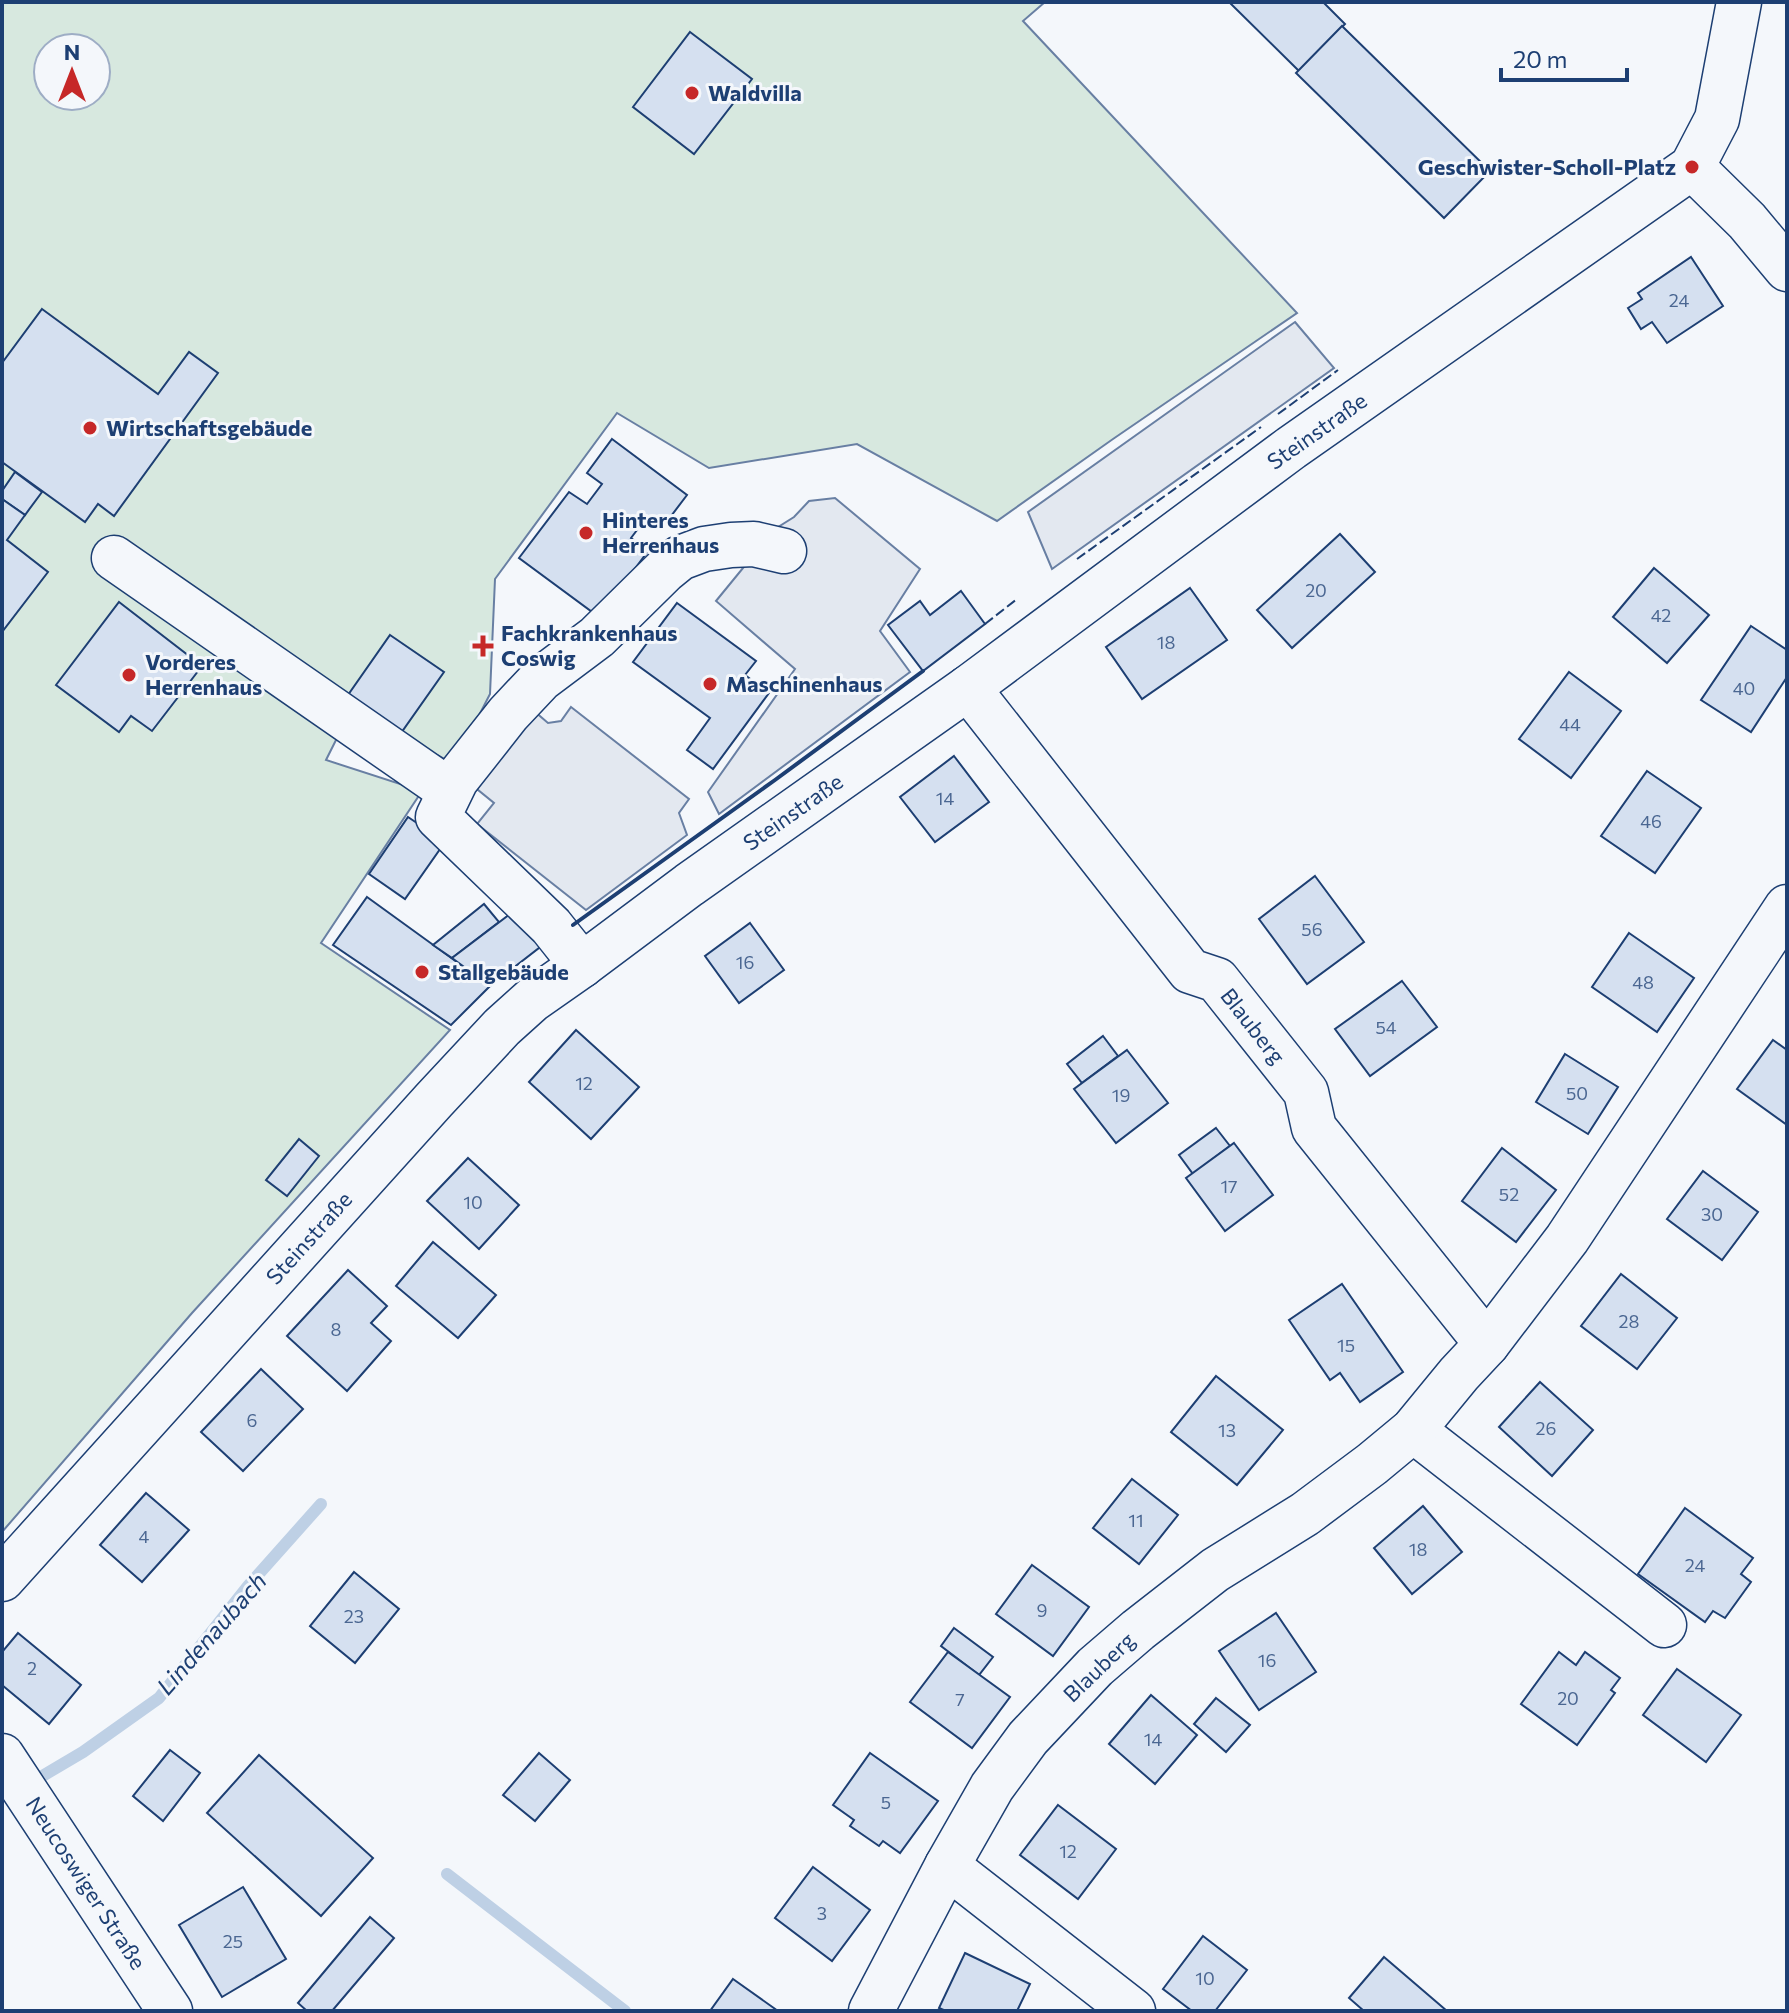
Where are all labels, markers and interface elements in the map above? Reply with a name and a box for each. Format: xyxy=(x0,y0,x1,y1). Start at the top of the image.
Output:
north arrow xyxy=(32,32,112,112)
scale bar xyxy=(1501,32,1627,82)
text: N xyxy=(64,38,80,65)
text: 20 m xyxy=(1513,44,1567,73)
place label: Waldvilla xyxy=(708,79,802,106)
marker: Waldvilla xyxy=(683,84,701,102)
place label: Geschwister-Scholl-Platz xyxy=(1418,153,1676,180)
marker: Geschwister-Scholl-Platz xyxy=(1683,158,1701,176)
house number: 24 xyxy=(1669,289,1689,311)
street label: Steinstraße xyxy=(1262,386,1372,475)
place label: Wirtschaftsgebäude xyxy=(106,414,312,441)
marker: Wirtschaftsgebäude xyxy=(81,419,99,437)
place label: Hinteres Herrenhaus xyxy=(602,506,719,558)
marker: Hinteres Herrenhaus xyxy=(577,524,595,542)
house number: 20 xyxy=(1305,579,1327,601)
house number: 42 xyxy=(1651,604,1671,626)
place label: Fachkrankenhaus Coswig xyxy=(501,619,678,671)
house number: 18 xyxy=(1157,631,1175,653)
marker: Fachkrankenhaus Coswig xyxy=(472,635,494,657)
place label: Vorderes Herrenhaus xyxy=(145,648,262,700)
marker: Vorderes Herrenhaus xyxy=(120,666,138,684)
place label: Maschinenhaus xyxy=(726,670,883,697)
marker: Maschinenhaus xyxy=(701,675,719,693)
house number: 40 xyxy=(1733,677,1755,699)
house number: 44 xyxy=(1559,713,1581,735)
street label: Steinstraße xyxy=(738,767,848,856)
house number: 14 xyxy=(936,787,954,809)
house number: 46 xyxy=(1640,810,1662,832)
house number: 56 xyxy=(1301,918,1323,940)
house number: 16 xyxy=(736,951,754,973)
place label: Stallgebäude xyxy=(438,958,569,985)
marker: Stallgebäude xyxy=(413,963,431,981)
house number: 48 xyxy=(1632,971,1654,993)
street label: Blauberg xyxy=(1215,982,1291,1069)
house number: 54 xyxy=(1375,1016,1397,1038)
house number: 12 xyxy=(575,1072,593,1094)
house number: 50 xyxy=(1566,1082,1588,1104)
house number: 19 xyxy=(1112,1084,1130,1106)
house number: 17 xyxy=(1220,1175,1238,1197)
house number: 52 xyxy=(1499,1183,1519,1205)
street label: Steinstraße xyxy=(260,1186,357,1290)
house number: 10 xyxy=(463,1191,483,1213)
house number: 30 xyxy=(1701,1203,1723,1225)
house number: 28 xyxy=(1619,1310,1640,1332)
house number: 8 xyxy=(331,1318,342,1340)
house number: 15 xyxy=(1337,1334,1355,1356)
house number: 6 xyxy=(247,1409,257,1431)
house number: 26 xyxy=(1536,1417,1556,1439)
house number: 13 xyxy=(1218,1419,1236,1441)
house number: 11 xyxy=(1128,1509,1144,1531)
house number: 4 xyxy=(139,1525,150,1547)
house number: 18 xyxy=(1409,1538,1427,1560)
house number: 24 xyxy=(1685,1554,1705,1576)
water label: Lindenaubach xyxy=(150,1566,272,1700)
house number: 9 xyxy=(1037,1599,1047,1621)
house number: 23 xyxy=(344,1605,364,1627)
street label: Blauberg xyxy=(1057,1626,1140,1707)
house number: 16 xyxy=(1258,1649,1276,1671)
house number: 2 xyxy=(27,1657,37,1679)
house number: 20 xyxy=(1557,1687,1579,1709)
house number: 7 xyxy=(955,1688,965,1710)
house number: 14 xyxy=(1144,1728,1162,1750)
street label: Neucoswiger Straße xyxy=(21,1791,152,1974)
house number: 5 xyxy=(881,1791,891,1813)
house number: 12 xyxy=(1059,1840,1077,1862)
house number: 3 xyxy=(817,1902,827,1924)
house number: 25 xyxy=(223,1930,243,1952)
house number: 10 xyxy=(1195,1967,1215,1989)

